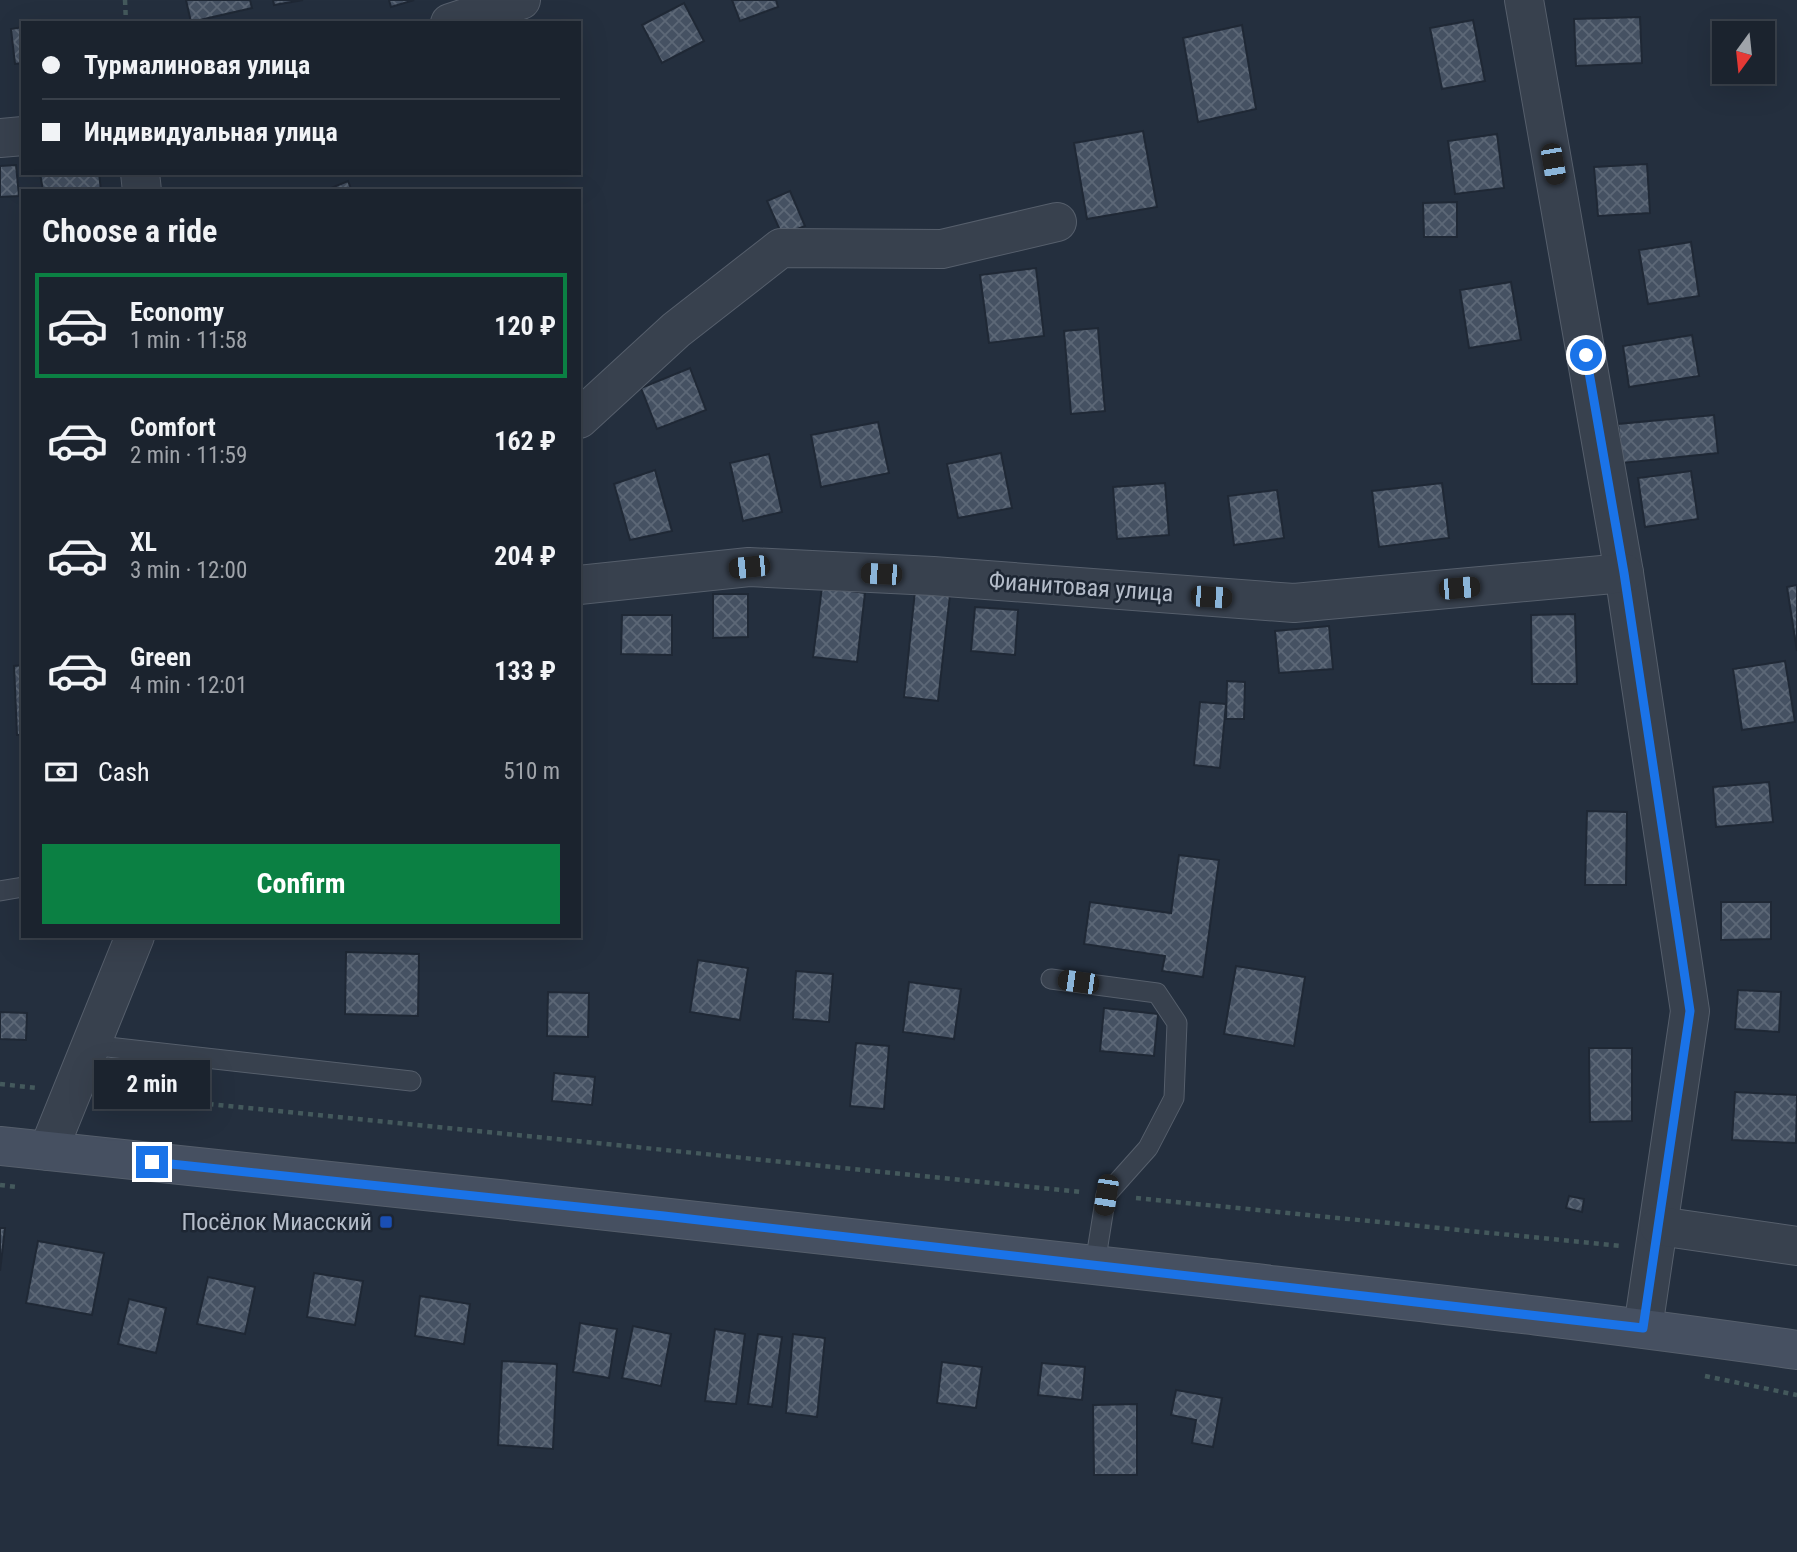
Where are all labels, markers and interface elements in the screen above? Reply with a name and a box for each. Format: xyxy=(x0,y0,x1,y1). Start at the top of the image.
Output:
north arrow xyxy=(1712,21,1774,84)
map controls xyxy=(1712,21,1775,84)
text: Турмалиновая улица xyxy=(84,50,310,80)
text: Индивидуальная улица xyxy=(84,117,338,147)
car xyxy=(1540,141,1567,187)
text: Choose a ride xyxy=(42,212,217,250)
icon: car xyxy=(46,294,109,357)
text: Economy xyxy=(130,297,224,327)
text: 120 ₽ xyxy=(494,311,556,341)
text: 1 min · 11:58 xyxy=(130,327,247,354)
route start xyxy=(1570,339,1602,371)
icon: car xyxy=(46,409,109,472)
text: Comfort xyxy=(130,412,216,442)
text: 162 ₽ xyxy=(494,426,556,456)
text: 2 min · 11:59 xyxy=(130,442,247,469)
icon: car xyxy=(46,524,109,587)
text: XL xyxy=(130,527,157,557)
text: 204 ₽ xyxy=(494,541,556,571)
car xyxy=(728,554,771,580)
text: 3 min · 12:00 xyxy=(130,557,247,584)
car xyxy=(860,562,903,586)
street label: Фианитовая улица xyxy=(988,567,1174,607)
car xyxy=(1438,576,1481,600)
car xyxy=(1190,585,1233,609)
icon: car xyxy=(46,639,109,702)
text: Green xyxy=(130,642,191,672)
text: 133 ₽ xyxy=(494,656,556,686)
text: 4 min · 12:01 xyxy=(130,672,247,699)
icon: cash xyxy=(42,753,80,791)
text: Cash xyxy=(98,757,150,787)
text: 510 m xyxy=(503,758,560,785)
button: Confirm xyxy=(42,844,560,924)
car xyxy=(1056,969,1101,995)
callout: 2 min xyxy=(94,1060,210,1110)
text: 2 min xyxy=(126,1071,178,1098)
route end xyxy=(136,1146,168,1178)
car xyxy=(1093,1173,1120,1217)
place label: Посёлок Миасский xyxy=(181,1208,372,1236)
marker: Посёлок Миасский xyxy=(378,1214,394,1230)

